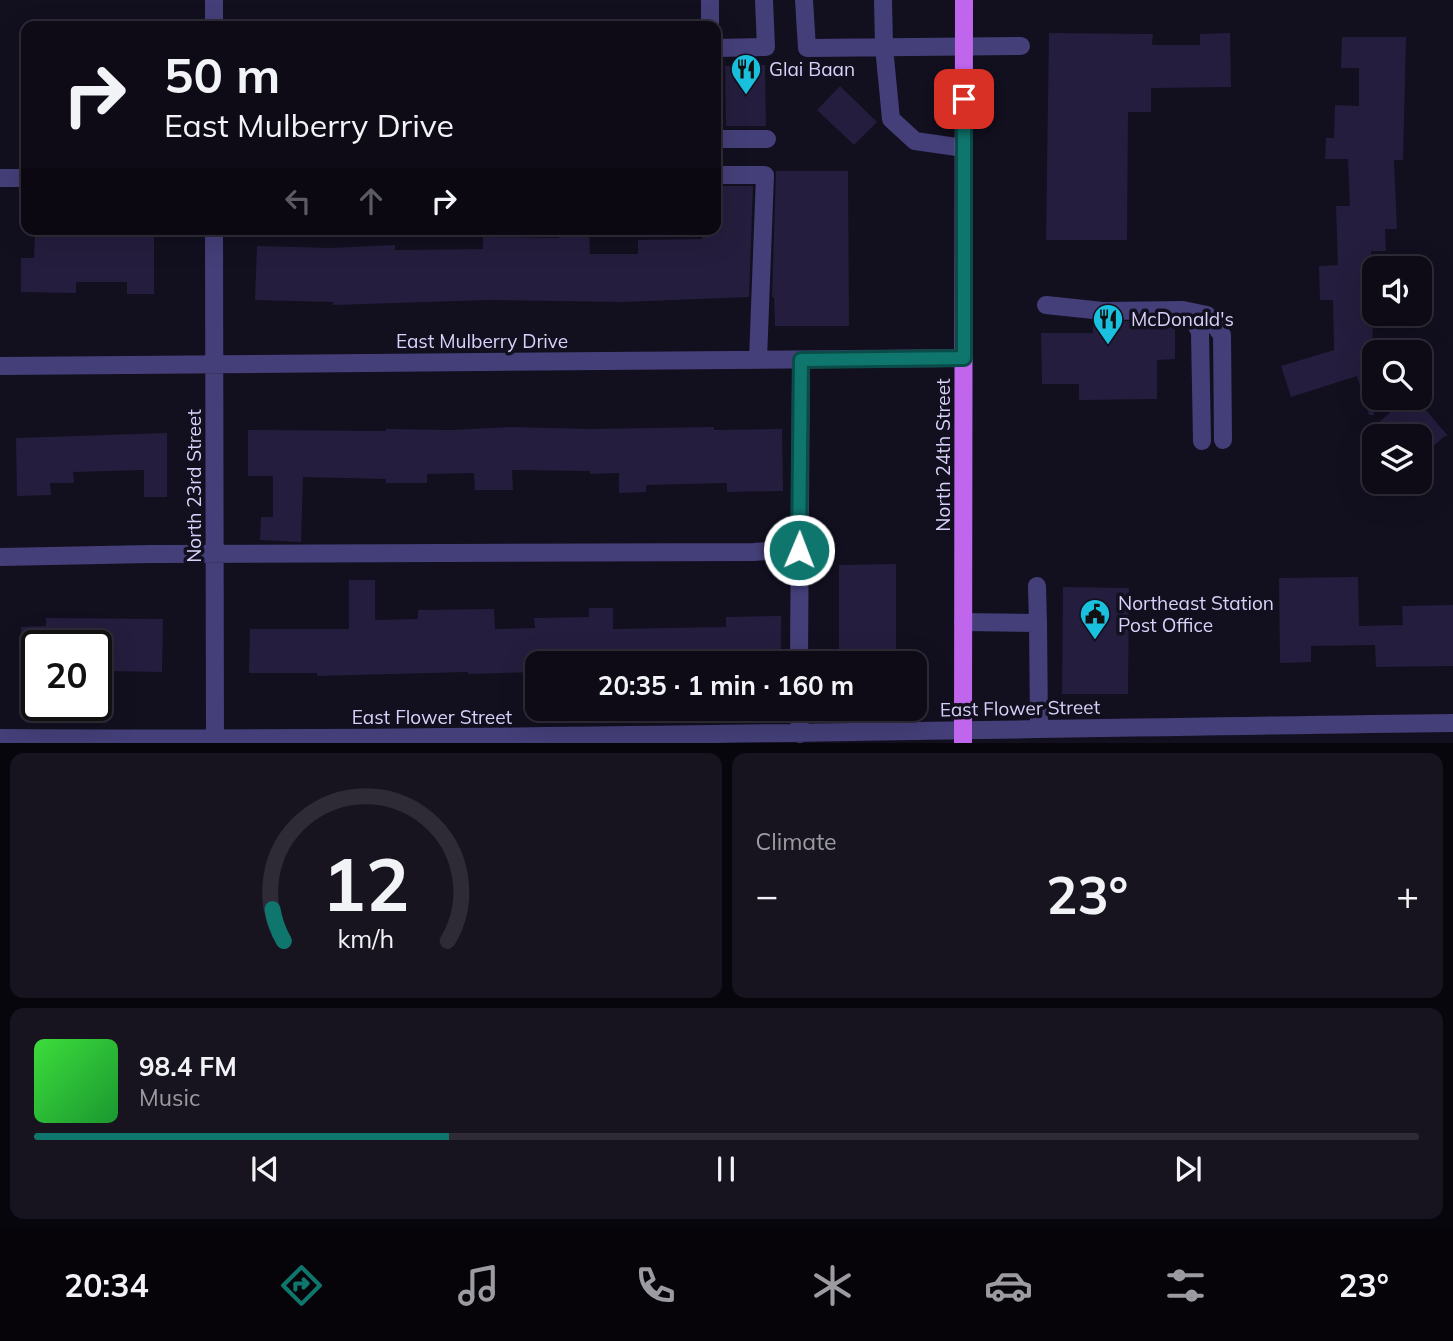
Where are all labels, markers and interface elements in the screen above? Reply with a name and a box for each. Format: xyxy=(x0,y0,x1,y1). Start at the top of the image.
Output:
text: 50 m xyxy=(164,44,280,105)
icon: right xyxy=(49,49,140,140)
restaurant icon: Glai Baan xyxy=(729,52,763,96)
place label: Glai Baan xyxy=(769,57,855,81)
pin xyxy=(934,69,994,129)
icon: arrive xyxy=(945,80,983,118)
text: East Mulberry Drive xyxy=(164,105,454,145)
icon: left xyxy=(279,182,317,220)
icon: ahead xyxy=(352,182,390,220)
icon: right xyxy=(425,182,463,220)
map controls xyxy=(1362,256,1432,494)
button: sound xyxy=(1362,256,1432,326)
restaurant icon: McDonald's xyxy=(1091,302,1125,346)
place label: McDonald's xyxy=(1131,307,1234,331)
street label: East Mulberry Drive xyxy=(396,329,568,353)
button: search xyxy=(1362,340,1432,410)
street label: North 24th Street xyxy=(931,378,955,532)
street label: North 23rd Street xyxy=(182,409,206,563)
button: layers xyxy=(1362,424,1432,494)
position arrow xyxy=(762,513,836,587)
place label: Northeast Station Post Office xyxy=(1118,591,1274,637)
public building icon: Northeast Station Post Office xyxy=(1078,597,1112,641)
speed limit sign: 20 xyxy=(21,630,112,721)
text: 20:35 · 1 min · 160 m xyxy=(598,669,854,702)
street label: East Flower Street xyxy=(940,695,1101,721)
street label: East Flower Street xyxy=(352,705,513,729)
text: Climate xyxy=(756,827,837,856)
text: 12 xyxy=(322,839,409,930)
text: 23° xyxy=(1046,862,1128,927)
text: − xyxy=(756,871,778,919)
text: + xyxy=(1396,871,1419,919)
text: km/h xyxy=(337,923,394,954)
text: 98.4 FM xyxy=(139,1050,237,1083)
text: Music xyxy=(139,1083,200,1112)
icon: previous xyxy=(246,1150,284,1188)
icon: pause xyxy=(707,1150,745,1188)
icon: next xyxy=(1169,1150,1207,1188)
icon: directions xyxy=(277,1261,326,1310)
icon: music xyxy=(454,1261,503,1310)
icon: phone xyxy=(631,1261,680,1310)
icon: climate xyxy=(808,1261,857,1310)
icon: car xyxy=(984,1261,1033,1310)
icon: filters xyxy=(1161,1261,1210,1310)
text: 20:34 xyxy=(64,1265,149,1305)
text: 23° xyxy=(1338,1265,1389,1305)

